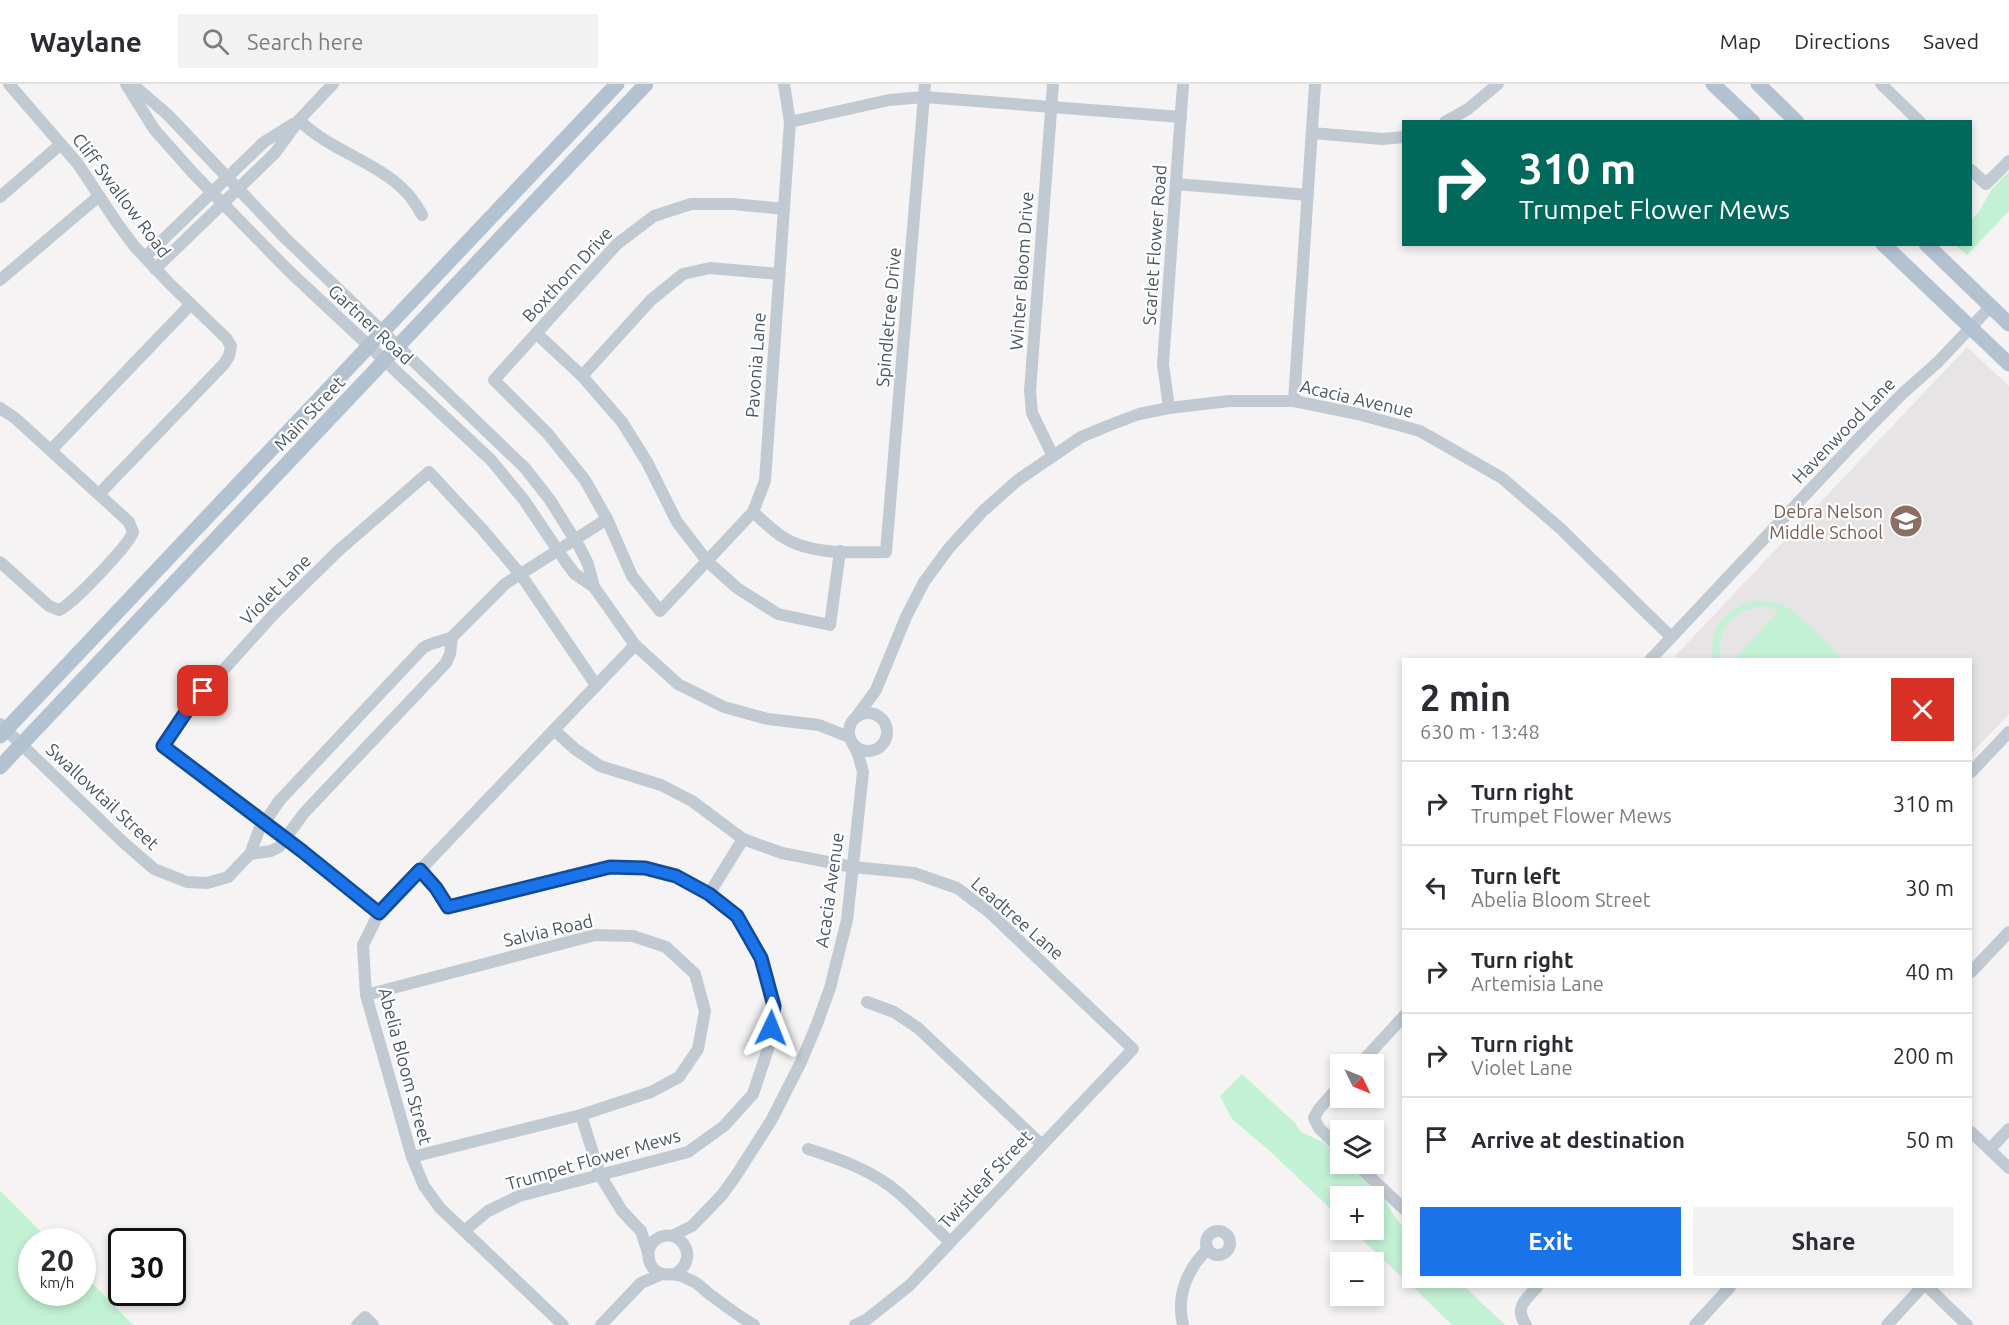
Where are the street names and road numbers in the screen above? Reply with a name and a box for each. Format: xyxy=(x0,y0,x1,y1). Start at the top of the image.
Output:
street label: Cliff Swallow Road xyxy=(69,129,175,261)
street label: Scarlet Flower Road xyxy=(1138,164,1170,326)
street label: Winter Bloom Drive xyxy=(1005,191,1037,351)
street label: Boxthorn Drive xyxy=(518,222,616,326)
street label: Spindletree Drive xyxy=(872,246,904,388)
street label: Gartner Road xyxy=(325,280,417,368)
street label: Pavonia Lane xyxy=(741,312,769,418)
street label: Main Street xyxy=(270,372,348,454)
street label: Havenwood Lane xyxy=(1788,373,1898,487)
street label: Acacia Avenue xyxy=(1298,375,1416,421)
street label: Violet Lane xyxy=(236,550,314,628)
street label: Swallowtail Street xyxy=(43,739,163,853)
street label: Acacia Avenue xyxy=(811,831,847,949)
street label: Leadtree Lane xyxy=(968,873,1068,963)
street label: Salvia Road xyxy=(501,910,595,950)
street label: Abelia Bloom Street xyxy=(375,985,437,1147)
street label: Trumpet Flower Mews xyxy=(503,1124,683,1193)
street label: Twistleaf Street xyxy=(934,1126,1036,1232)

